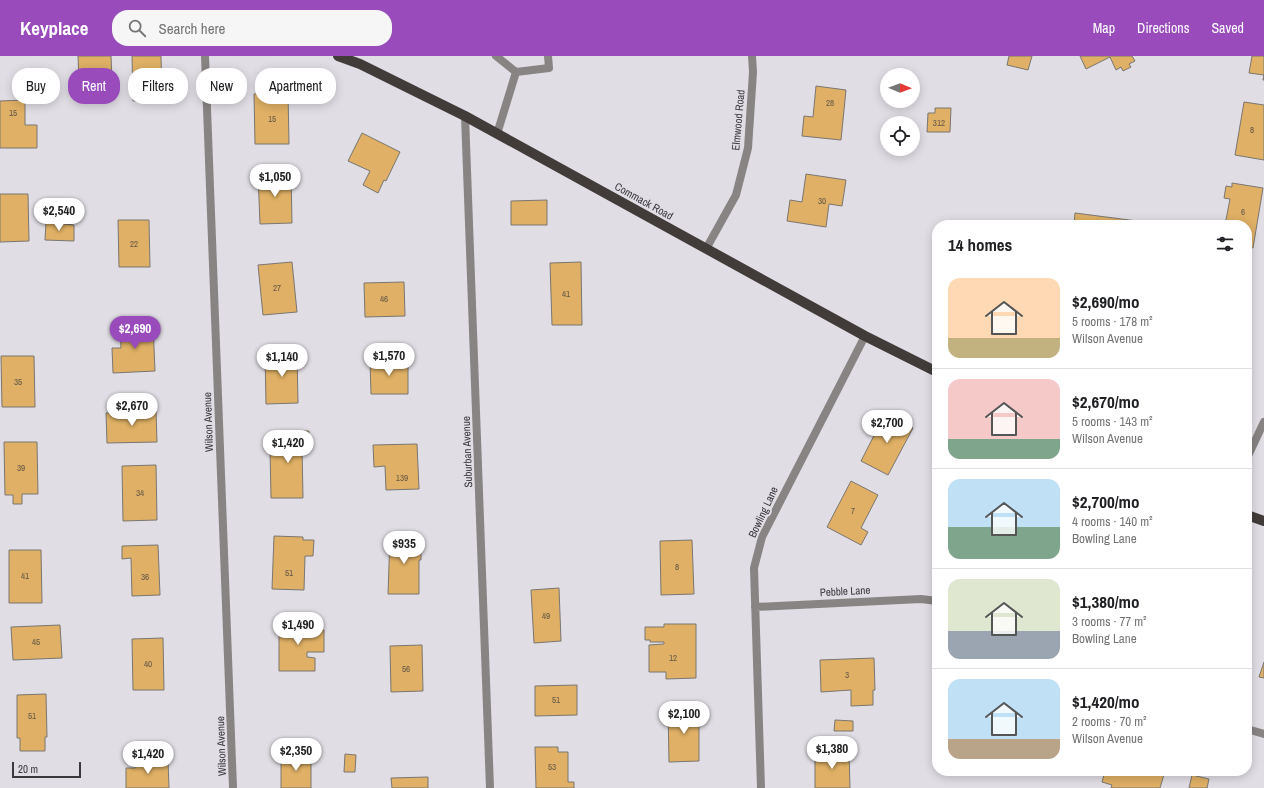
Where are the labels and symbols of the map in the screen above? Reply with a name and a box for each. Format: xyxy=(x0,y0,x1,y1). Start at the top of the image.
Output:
north arrow xyxy=(880,68,920,108)
street label: Elmwood Road xyxy=(728,89,748,151)
house number: 28 xyxy=(826,97,834,109)
house number: 15 xyxy=(9,107,17,119)
house number: 15 xyxy=(268,113,276,125)
house number: 312 xyxy=(933,117,945,129)
house number: 8 xyxy=(1250,124,1254,136)
pin: $1,050 xyxy=(242,164,308,198)
street label: Commack Road xyxy=(612,179,676,223)
house number: 30 xyxy=(818,195,826,207)
pin: $2,540 xyxy=(26,198,92,232)
house number: 6 xyxy=(1241,206,1245,218)
house number: 22 xyxy=(130,238,138,250)
house number: 27 xyxy=(273,282,281,294)
house number: 41 xyxy=(562,288,570,300)
house number: 46 xyxy=(380,293,388,305)
pin: $2,690 xyxy=(102,316,168,350)
pin: $1,570 xyxy=(356,343,422,377)
pin: $1,140 xyxy=(249,344,315,378)
house number: 35 xyxy=(14,376,22,388)
street label: Wilson Avenue xyxy=(200,392,216,452)
pin: $2,670 xyxy=(99,393,165,427)
pin: $2,700 xyxy=(854,410,920,444)
street label: Suburban Avenue xyxy=(459,416,475,488)
pin: $1,420 xyxy=(255,430,321,464)
house number: 39 xyxy=(17,462,25,474)
house number: 139 xyxy=(396,472,408,484)
street label: Bowling Lane xyxy=(745,484,781,540)
house number: 34 xyxy=(136,487,144,499)
house number: 7 xyxy=(851,505,855,517)
pin: $935 xyxy=(380,531,428,565)
house number: 8 xyxy=(675,561,679,573)
house number: 51 xyxy=(285,567,293,579)
house number: 41 xyxy=(21,570,29,582)
house number: 36 xyxy=(141,571,149,583)
street label: Pebble Lane xyxy=(819,583,871,599)
house number: 49 xyxy=(542,610,550,622)
pin: $1,490 xyxy=(265,612,331,646)
house number: 45 xyxy=(32,636,40,648)
house number: 12 xyxy=(669,652,677,664)
house number: 40 xyxy=(144,658,152,670)
house number: 56 xyxy=(402,663,410,675)
house number: 3 xyxy=(845,669,849,681)
house number: 51 xyxy=(552,694,560,706)
pin: $2,100 xyxy=(651,701,717,735)
house number: 51 xyxy=(28,710,36,722)
street label: Wilson Avenue xyxy=(213,716,229,776)
pin: $1,380 xyxy=(799,736,865,770)
pin: $2,350 xyxy=(263,738,329,772)
pin: $1,420 xyxy=(115,741,181,775)
scale bar xyxy=(12,760,81,779)
house number: 53 xyxy=(548,761,556,773)

